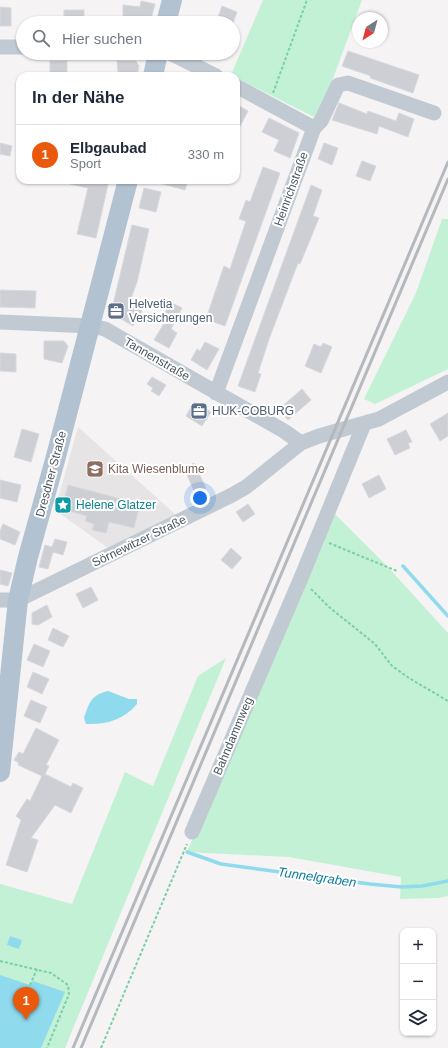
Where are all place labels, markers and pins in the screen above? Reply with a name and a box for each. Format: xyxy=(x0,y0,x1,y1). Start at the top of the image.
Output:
place label: Helvetia Versicherungen xyxy=(129,297,212,325)
office icon: Helvetia Versicherungen xyxy=(106,301,126,321)
office icon: HUK-COBURG xyxy=(189,401,209,421)
place label: HUK-COBURG xyxy=(212,404,294,418)
school or university icon: Kita Wiesenblume xyxy=(85,459,105,479)
place label: Kita Wiesenblume xyxy=(108,462,205,476)
place icon: Helene Glatzer xyxy=(53,495,73,515)
place label: Helene Glatzer xyxy=(76,498,156,512)
pin: 1 xyxy=(13,987,39,1020)

